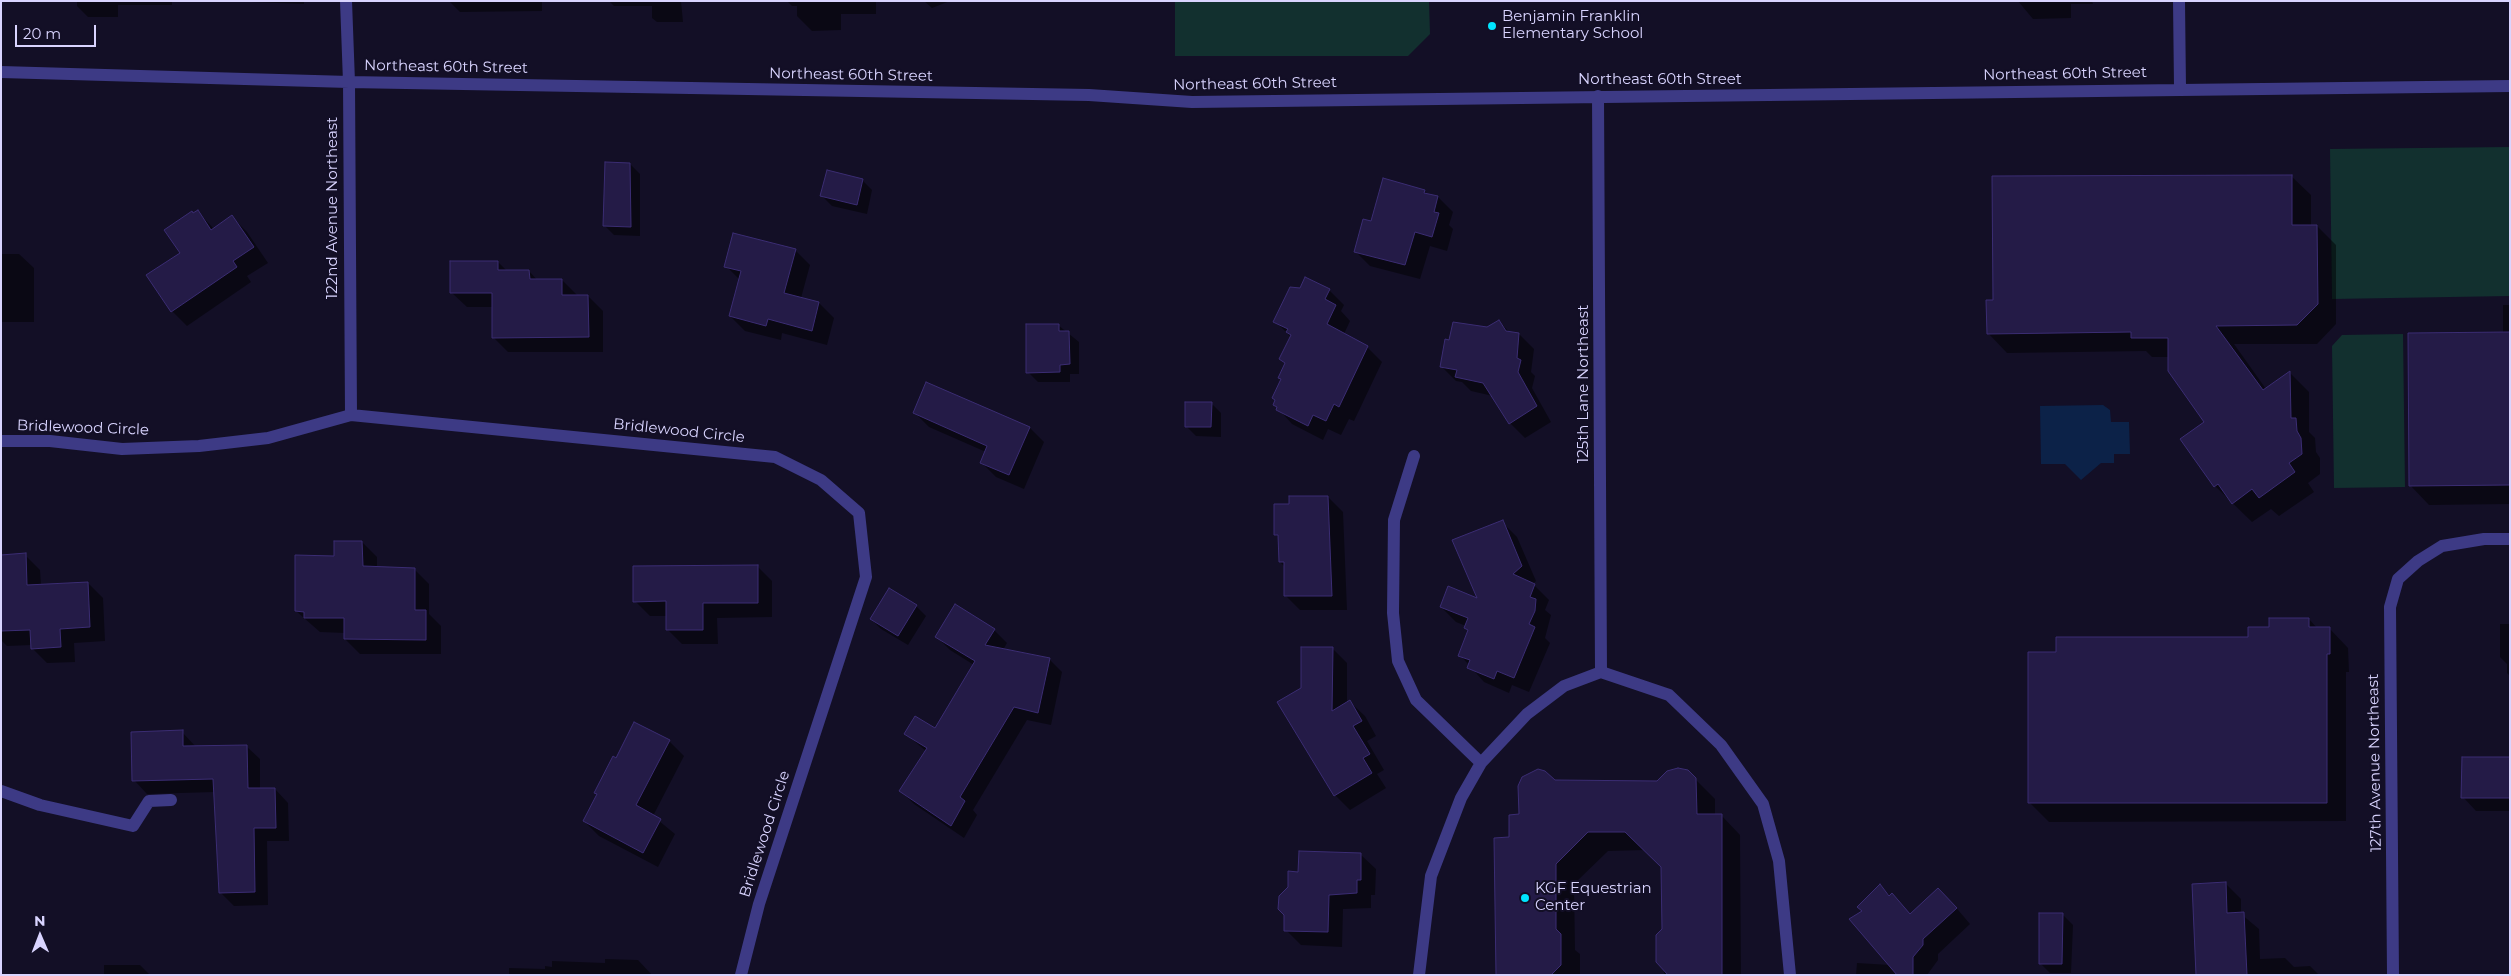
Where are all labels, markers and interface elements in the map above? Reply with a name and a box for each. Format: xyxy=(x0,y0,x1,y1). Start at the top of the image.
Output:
place label: Benjamin Franklin Elementary School xyxy=(1502,8,1643,43)
scale bar xyxy=(18,15,99,47)
marker: Benjamin Franklin Elementary School xyxy=(1486,20,1498,32)
text: 20 m xyxy=(23,24,61,43)
street label: Northeast 60th Street xyxy=(364,57,528,77)
street label: Northeast 60th Street xyxy=(1983,64,2147,84)
street label: Northeast 60th Street xyxy=(769,65,933,85)
street label: Northeast 60th Street xyxy=(1578,71,1742,89)
street label: Northeast 60th Street xyxy=(1173,74,1337,94)
street label: 122nd Avenue Northeast xyxy=(324,117,342,299)
street label: 125th Lane Northeast xyxy=(1575,305,1593,463)
street label: Bridlewood Circle xyxy=(612,415,746,447)
street label: Bridlewood Circle xyxy=(17,417,149,439)
street label: 127th Avenue Northeast xyxy=(2364,674,2386,852)
street label: Bridlewood Circle xyxy=(736,768,794,900)
place label: KGF Equestrian Center xyxy=(1535,880,1652,915)
marker: KGF Equestrian Center xyxy=(1519,892,1531,904)
north arrow xyxy=(15,911,65,961)
text: N xyxy=(34,912,46,930)

